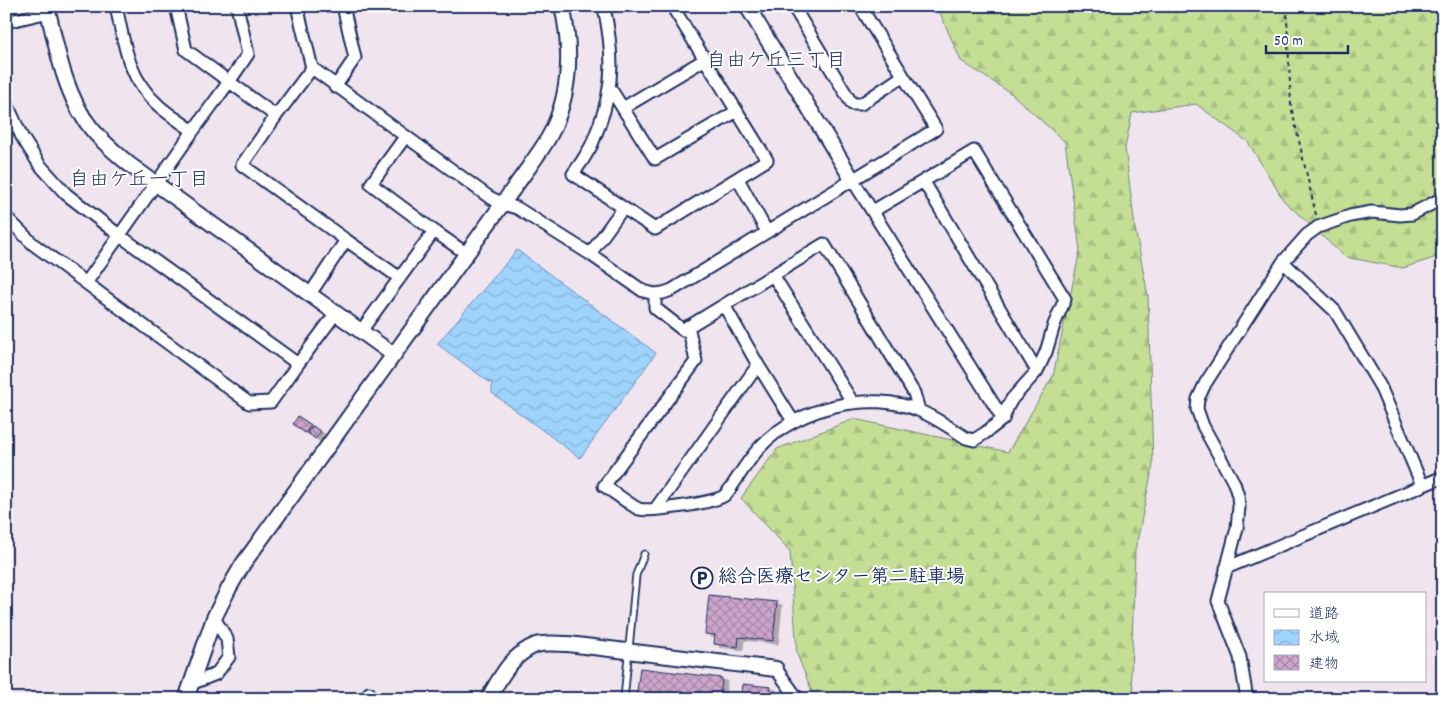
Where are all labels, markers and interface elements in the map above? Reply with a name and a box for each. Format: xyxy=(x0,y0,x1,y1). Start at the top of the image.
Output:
scale bar xyxy=(1266,22,1349,54)
text: 50 m xyxy=(1274,31,1303,53)
district label: 自由ケ丘三丁目 xyxy=(706,48,846,76)
district label: 自由ケ丘一丁目 xyxy=(69,167,209,195)
place label: 総合医療センター第二駐車場 xyxy=(718,565,965,592)
parking icon: 総合医療センター第二駐車場 xyxy=(690,566,714,590)
legend xyxy=(1264,592,1426,682)
text: 道路 xyxy=(1309,604,1339,626)
text: 水域 xyxy=(1309,628,1339,650)
text: 建物 xyxy=(1309,654,1339,676)

